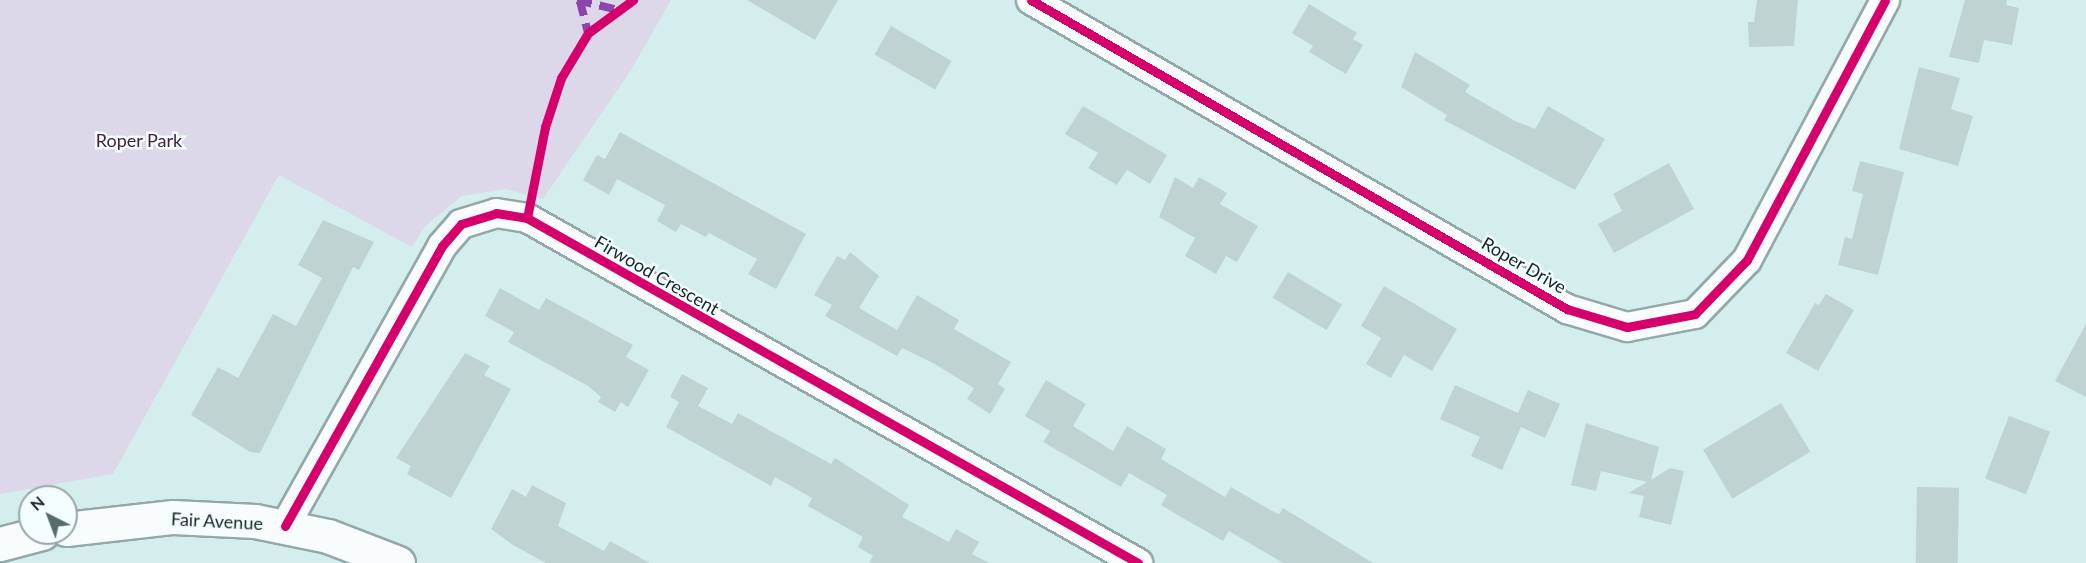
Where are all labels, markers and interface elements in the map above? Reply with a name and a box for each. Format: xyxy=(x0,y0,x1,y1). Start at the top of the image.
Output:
park label: Roper Park xyxy=(96,129,182,151)
street label: Firwood Crescent xyxy=(591,231,723,319)
street label: Roper Drive xyxy=(1478,232,1570,298)
north arrow xyxy=(18,485,78,545)
text: N xyxy=(26,492,48,514)
street label: Fair Avenue xyxy=(170,508,264,534)

